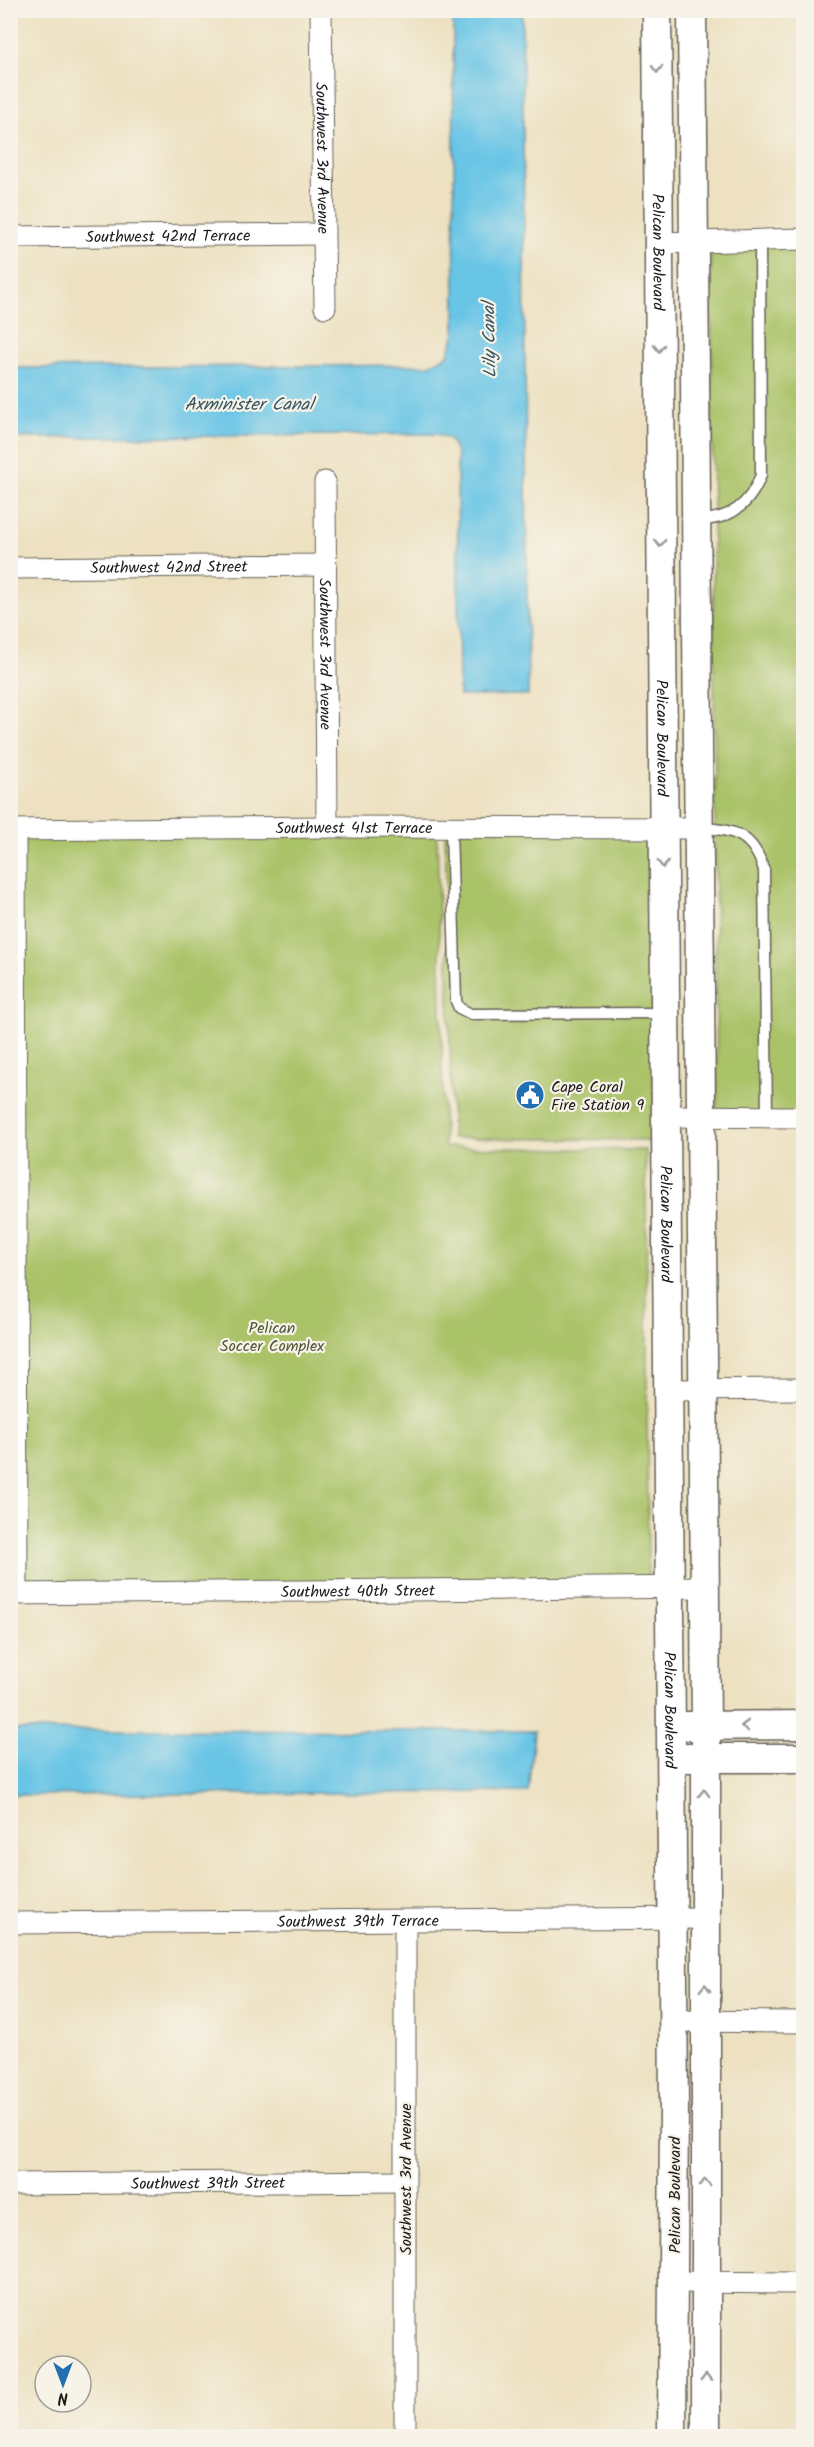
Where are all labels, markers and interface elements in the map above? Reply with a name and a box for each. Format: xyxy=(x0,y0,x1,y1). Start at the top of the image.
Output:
one-way arrow xyxy=(651,64,663,73)
street label: Southwest 3rd Avenue xyxy=(308,82,335,234)
street label: Pelican Boulevard xyxy=(644,193,670,312)
street label: Southwest 42nd Terrace xyxy=(85,224,251,250)
water label: Lily Canal xyxy=(475,298,506,378)
one-way arrow xyxy=(653,343,665,352)
water label: Axminister Canal xyxy=(185,391,317,420)
one-way arrow xyxy=(654,538,666,547)
street label: Southwest 42nd Street xyxy=(90,555,249,581)
street label: Southwest 3rd Avenue xyxy=(312,578,337,730)
street label: Pelican Boulevard xyxy=(648,679,674,798)
street label: Southwest 41st Terrace xyxy=(275,816,433,841)
one-way arrow xyxy=(657,859,669,868)
place label: Cape Coral Fire Station 9 xyxy=(551,1075,644,1118)
public building icon: Cape Coral Fire Station 9 xyxy=(514,1079,546,1111)
street label: Pelican Boulevard xyxy=(652,1165,678,1284)
park label: Pelican Soccer Complex xyxy=(220,1316,325,1359)
street label: Southwest 40th Street xyxy=(281,1579,436,1605)
street label: Pelican Boulevard xyxy=(656,1651,682,1770)
one-way arrow xyxy=(741,1720,750,1732)
one-way arrow xyxy=(698,1789,710,1798)
street label: Southwest 39th Terrace xyxy=(277,1909,439,1935)
one-way arrow xyxy=(699,1984,711,1993)
street label: Southwest 3rd Avenue xyxy=(394,2103,419,2255)
street label: Pelican Boulevard xyxy=(663,2135,688,2253)
street label: Southwest 39th Street xyxy=(131,2171,286,2197)
one-way arrow xyxy=(699,2179,711,2188)
north arrow xyxy=(33,2354,93,2414)
one-way arrow xyxy=(700,2373,712,2382)
text: N xyxy=(58,2385,68,2410)

